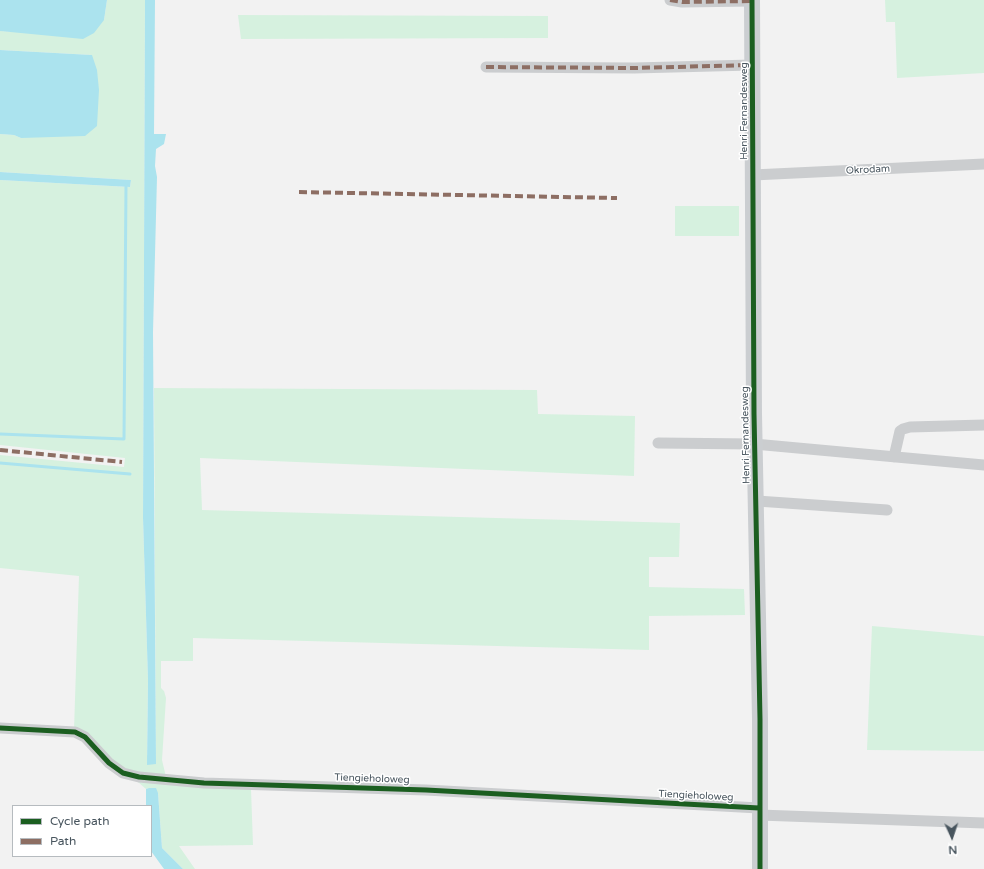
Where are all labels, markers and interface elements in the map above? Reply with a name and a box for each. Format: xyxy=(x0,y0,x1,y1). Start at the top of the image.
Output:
street label: Henri Fernandesweg xyxy=(738,62,750,160)
street label: Okrodam xyxy=(846,163,890,177)
street label: Henri Fernandesweg xyxy=(739,386,753,484)
street label: Tiengieholoweg xyxy=(334,772,410,786)
street label: Tiengieholoweg xyxy=(658,788,734,804)
legend xyxy=(12,805,152,857)
text: Cycle path xyxy=(50,814,109,828)
north arrow xyxy=(932,817,972,857)
text: Path xyxy=(50,834,76,848)
text: N xyxy=(948,843,957,856)

